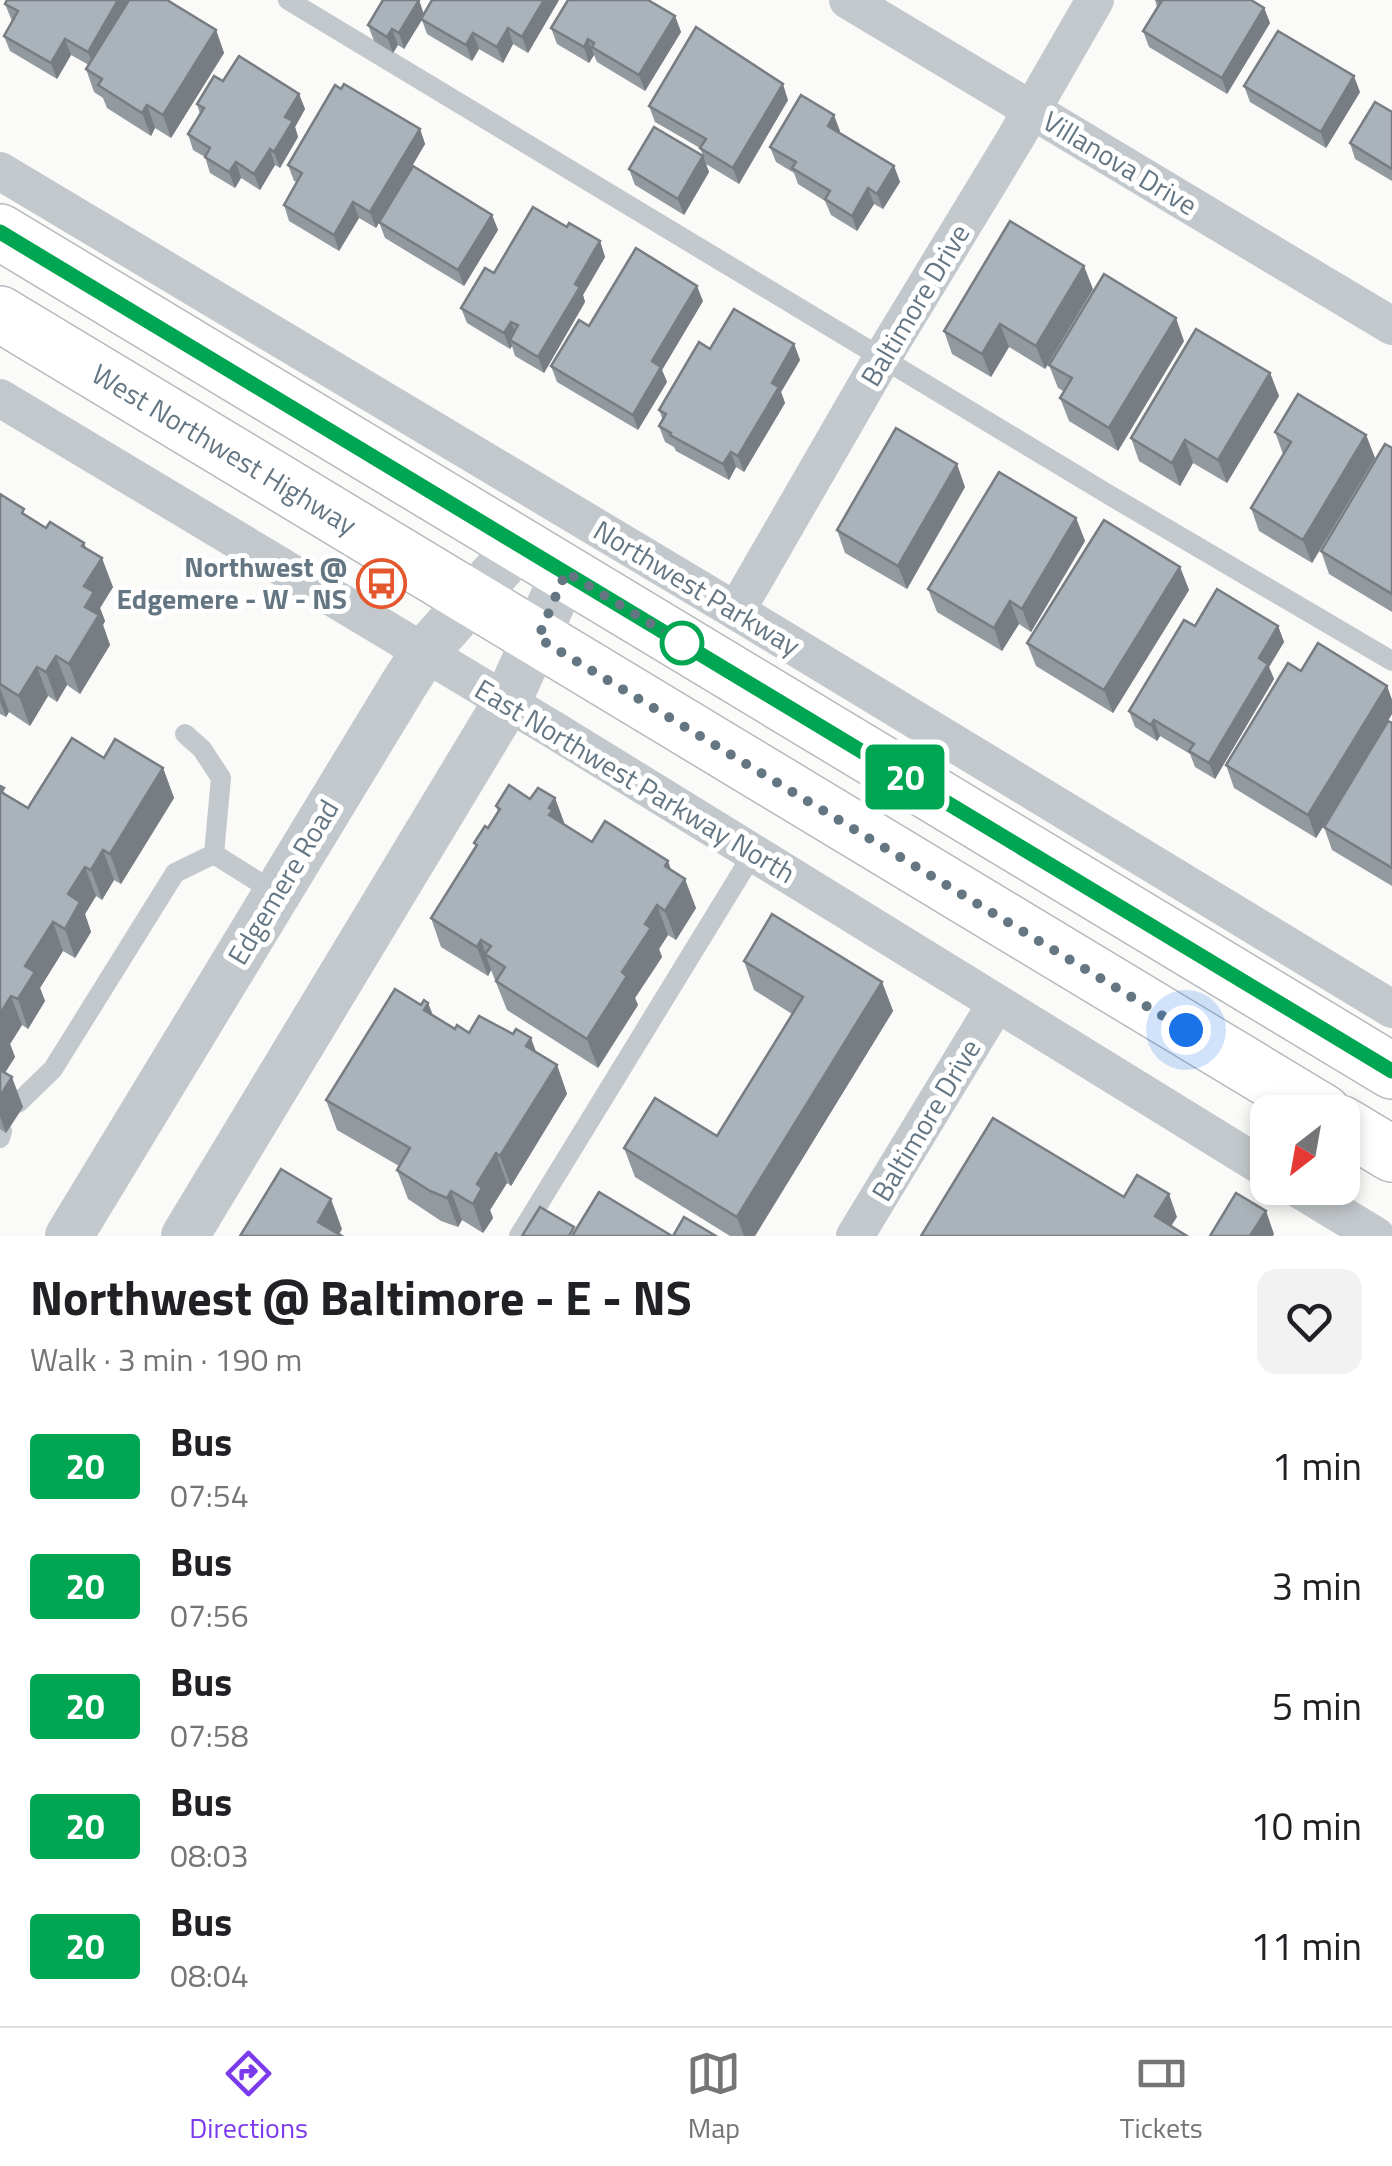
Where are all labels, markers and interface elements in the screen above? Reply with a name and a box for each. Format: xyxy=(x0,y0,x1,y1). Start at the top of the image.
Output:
street label: Villanova Drive xyxy=(1035,99,1206,226)
street label: Baltimore Drive xyxy=(849,215,980,394)
street label: West Northwest Highway xyxy=(84,352,365,546)
street label: Northwest Parkway xyxy=(586,509,809,666)
place label: Northwest @ Edgemere - W - NS xyxy=(116,545,347,620)
bus stop icon: Northwest @ Edgemere - W - NS xyxy=(356,557,408,609)
unlabelled marker xyxy=(661,622,703,664)
street label: East Northwest Parkway North xyxy=(467,668,804,894)
line badge: 20 xyxy=(860,744,950,810)
text: 20 xyxy=(885,750,925,804)
street label: Edgemere Road xyxy=(216,791,349,973)
your location xyxy=(1161,1005,1211,1055)
street label: Baltimore Drive xyxy=(860,1030,991,1209)
north arrow xyxy=(1250,1095,1360,1205)
map controls xyxy=(1250,1095,1360,1205)
text: Northwest @ Baltimore - E - NS xyxy=(30,1261,692,1334)
button: heart xyxy=(1257,1269,1362,1374)
text: Walk · 3 min · 190 m xyxy=(30,1335,302,1383)
text: Bus xyxy=(170,1413,232,1471)
text: 1 min xyxy=(1272,1437,1362,1495)
text: 20 xyxy=(65,1439,105,1493)
text: 07:54 xyxy=(170,1471,249,1519)
text: Bus xyxy=(170,1533,232,1591)
text: 3 min xyxy=(1272,1557,1362,1615)
text: 20 xyxy=(65,1559,105,1613)
text: 07:56 xyxy=(170,1591,249,1639)
text: Bus xyxy=(170,1653,232,1711)
text: 5 min xyxy=(1272,1677,1362,1735)
text: 20 xyxy=(65,1679,105,1733)
text: 07:58 xyxy=(170,1711,249,1759)
text: Bus xyxy=(170,1773,232,1831)
text: 10 min xyxy=(1251,1797,1362,1855)
text: 20 xyxy=(65,1799,105,1853)
text: 08:03 xyxy=(170,1831,249,1879)
text: Bus xyxy=(170,1893,232,1951)
text: 11 min xyxy=(1251,1917,1362,1975)
text: 20 xyxy=(65,1919,105,1973)
text: 08:04 xyxy=(170,1951,249,1999)
tab: Directions xyxy=(189,2046,308,2149)
tab: Map xyxy=(686,2046,741,2149)
tab: Tickets xyxy=(1120,2046,1203,2149)

